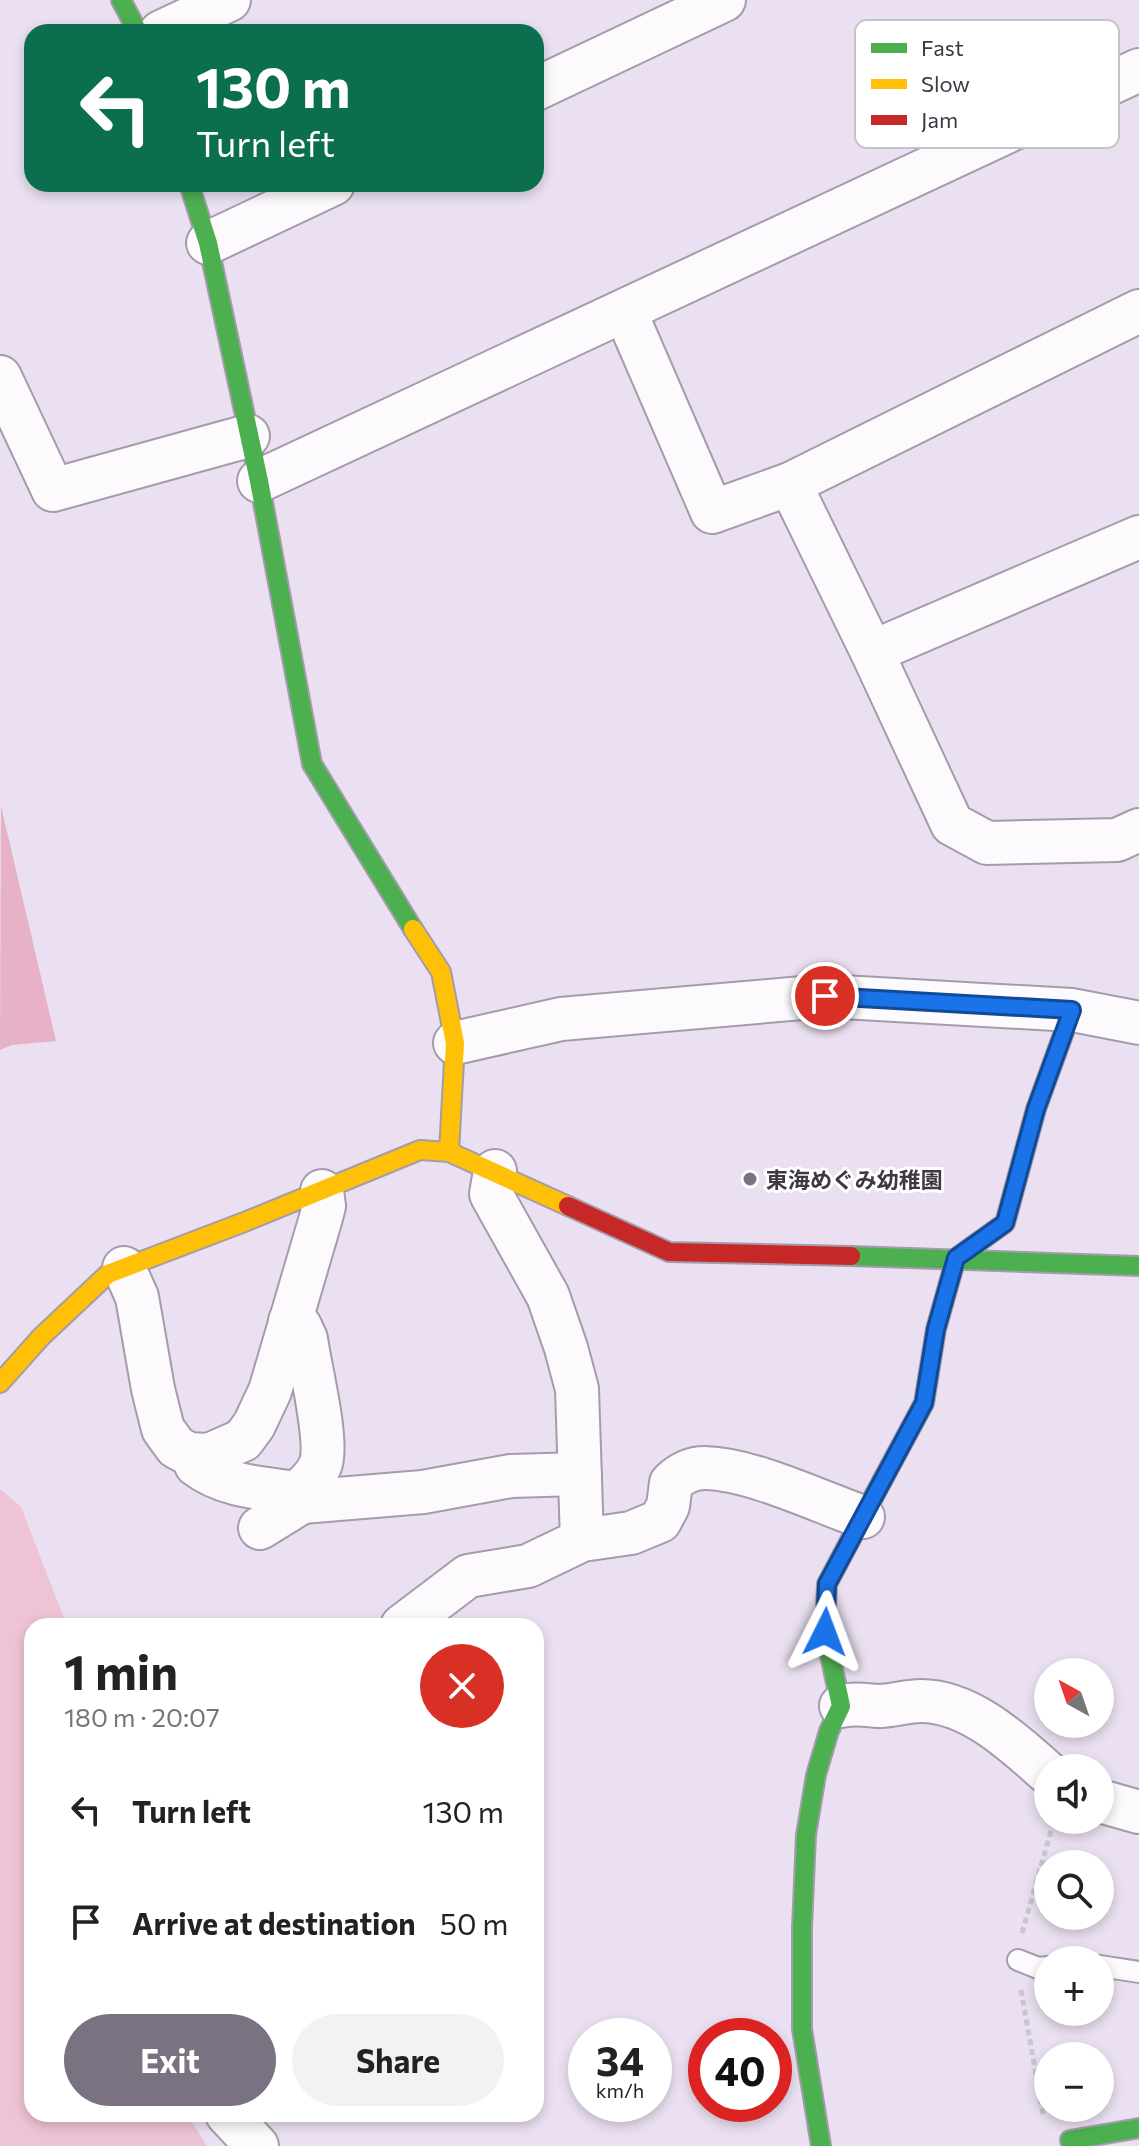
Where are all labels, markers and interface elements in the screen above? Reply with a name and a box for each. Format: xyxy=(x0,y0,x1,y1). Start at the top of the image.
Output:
legend xyxy=(855,20,1119,148)
text: Fast xyxy=(921,34,964,61)
text: 130 m xyxy=(196,51,351,120)
icon: left xyxy=(64,56,168,160)
text: Slow xyxy=(921,70,970,97)
text: Jam xyxy=(921,106,958,133)
text: Turn left xyxy=(196,120,335,164)
pin xyxy=(791,962,859,1030)
icon: arrive xyxy=(803,974,847,1018)
place label: 東海めぐみ幼稚園 xyxy=(766,1166,943,1193)
marker: 東海めぐみ幼稚園 xyxy=(741,1170,759,1188)
position arrow xyxy=(783,1590,867,1674)
text: 1 min xyxy=(64,1641,178,1700)
button: close xyxy=(420,1644,504,1728)
north arrow xyxy=(1034,1658,1114,1738)
map controls xyxy=(1034,1658,1114,2122)
text: 180 m · 20:07 xyxy=(64,1701,220,1732)
button: sound xyxy=(1034,1754,1114,1834)
icon: left xyxy=(64,1788,108,1832)
text: Turn left xyxy=(132,1792,251,1829)
text: 130 m xyxy=(423,1792,504,1829)
button: search xyxy=(1034,1850,1114,1930)
icon: arrive xyxy=(64,1900,108,1944)
text: Arrive at destination xyxy=(132,1904,416,1941)
text: 50 m xyxy=(440,1904,508,1941)
button: + xyxy=(1034,1946,1114,2026)
button: Exit xyxy=(64,2014,276,2106)
button: Share xyxy=(292,2014,504,2106)
speed limit sign: 40 xyxy=(688,2018,792,2122)
text: 34 xyxy=(596,2035,644,2084)
button: − xyxy=(1034,2042,1114,2122)
text: km/h xyxy=(596,2078,644,2102)

